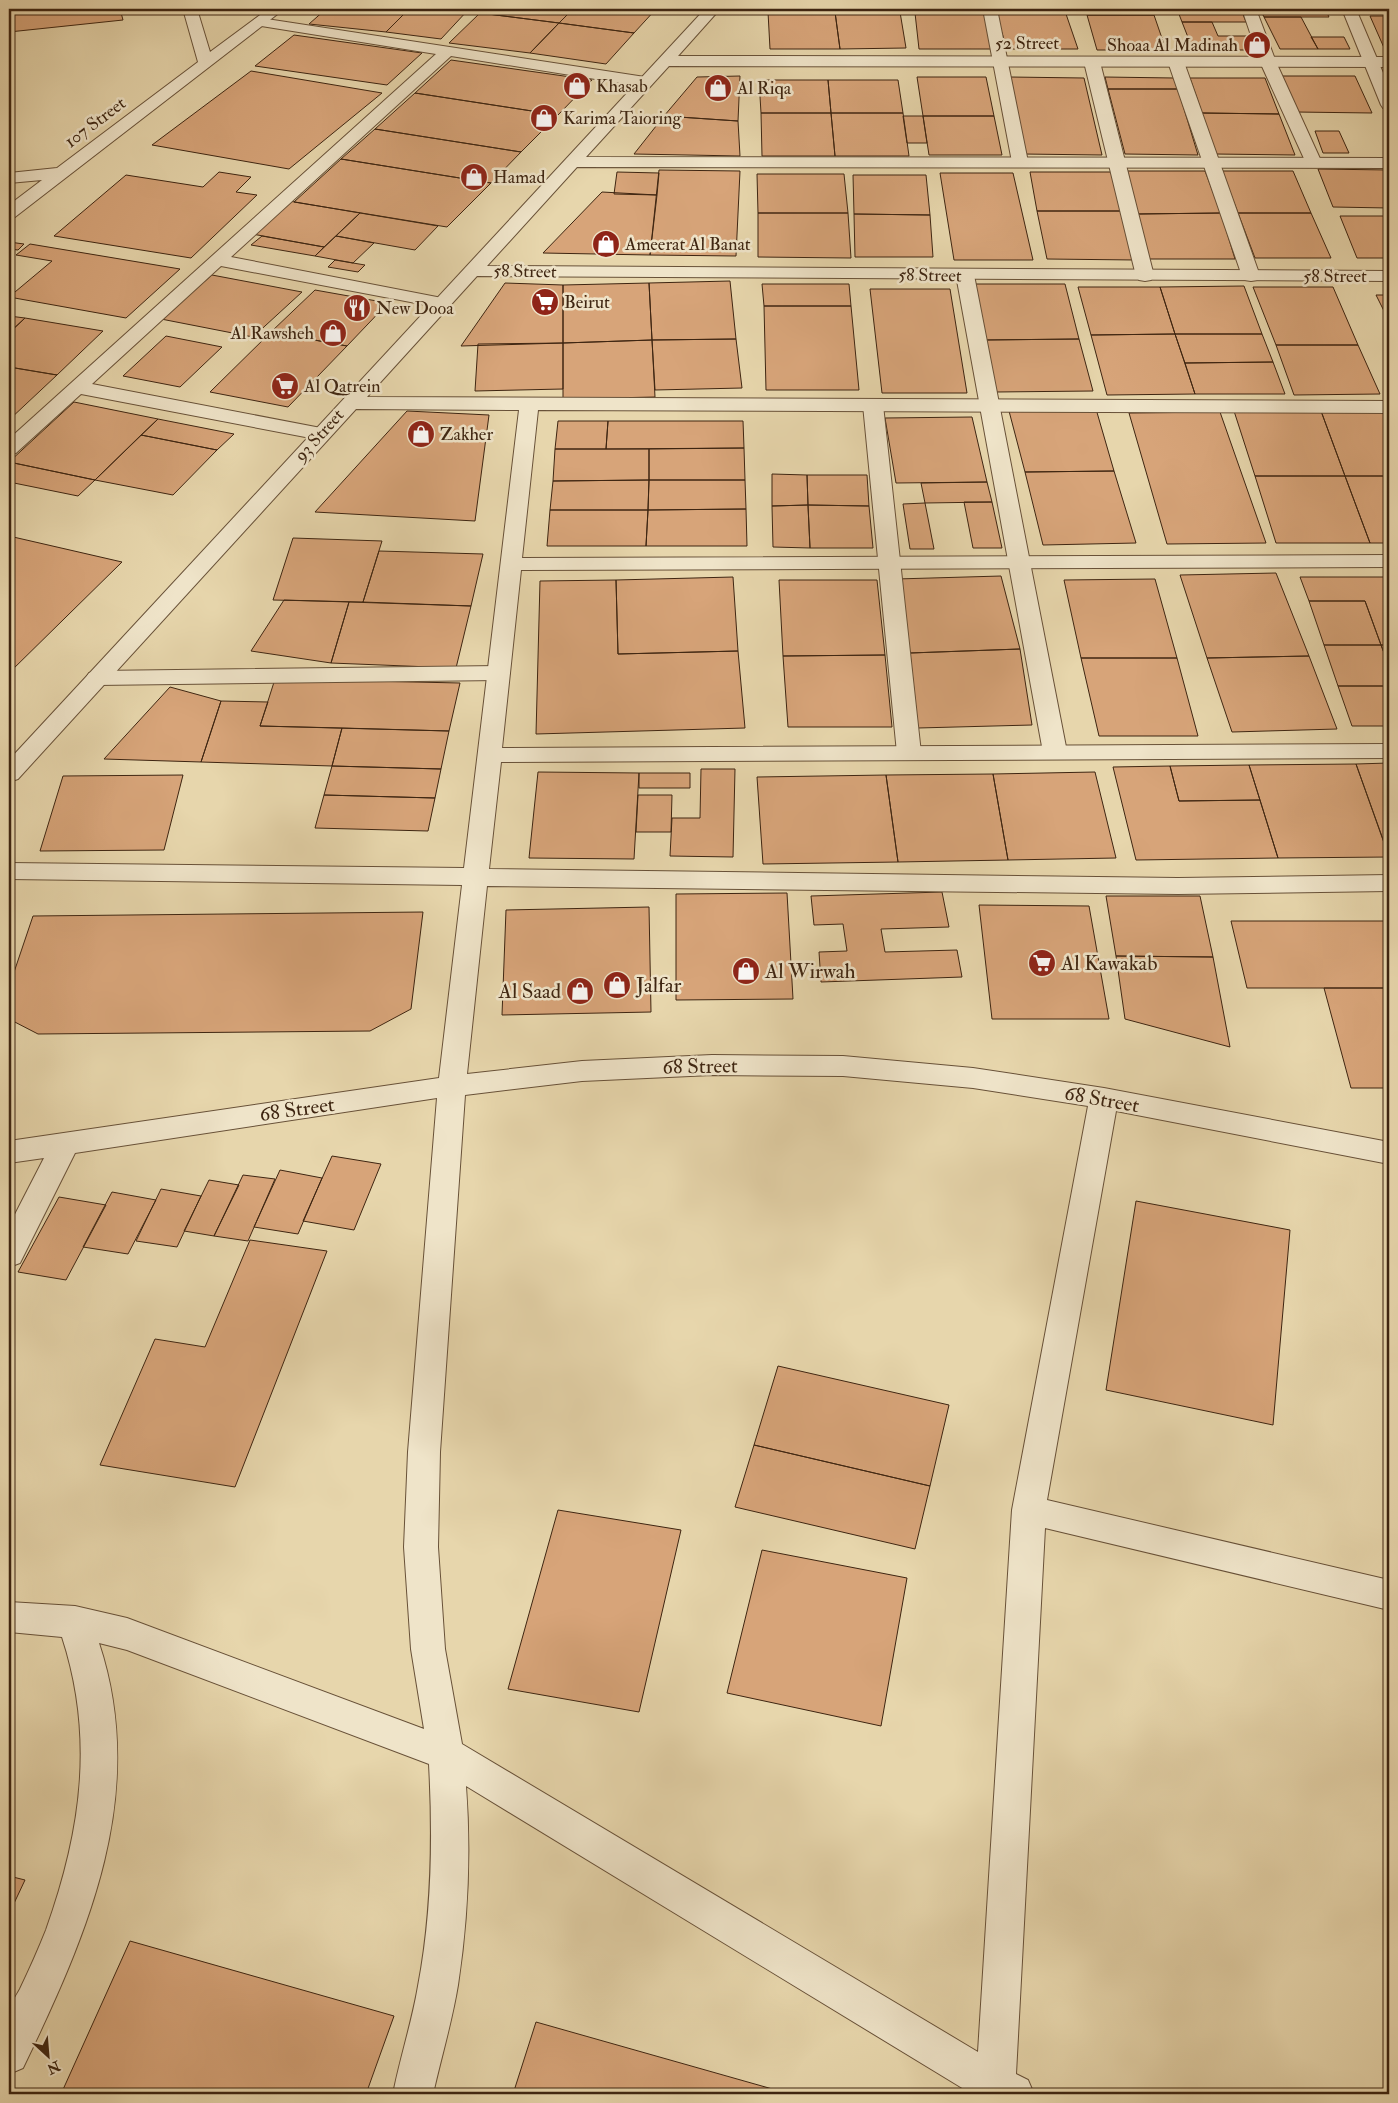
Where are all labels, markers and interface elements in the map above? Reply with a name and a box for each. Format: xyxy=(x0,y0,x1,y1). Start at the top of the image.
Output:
shop icon: Shoaa Al Madinah xyxy=(1242,30,1272,60)
street label: 52 Street xyxy=(995,32,1059,55)
place label: Shoaa Al Madinah xyxy=(1107,34,1239,57)
shop icon: Khasab xyxy=(562,71,592,101)
shop icon: Al Riqa xyxy=(703,73,733,103)
place label: Khasab xyxy=(596,75,648,98)
place label: Al Riqa xyxy=(736,77,792,100)
street label: 107 Street xyxy=(60,92,131,153)
shop icon: Karima Taioring xyxy=(529,103,559,133)
place label: Karima Taioring xyxy=(563,107,683,130)
shop icon: Hamad xyxy=(459,162,489,192)
place label: Hamad xyxy=(493,166,546,189)
shop icon: Ameerat Al Banat xyxy=(591,229,621,259)
place label: Ameerat Al Banat xyxy=(624,233,751,256)
street label: 58 Street xyxy=(493,259,557,284)
street label: 58 Street xyxy=(898,263,962,288)
street label: 58 Street xyxy=(1303,265,1367,288)
supermarket icon: Beirut xyxy=(530,287,560,317)
place label: Beirut xyxy=(564,291,610,314)
restaurant icon: New Dooa xyxy=(342,293,372,323)
place label: New Dooa xyxy=(376,297,454,320)
shop icon: Al Rawsheh xyxy=(318,318,348,348)
place label: Al Rawsheh xyxy=(229,322,315,345)
supermarket icon: Al Qatrein xyxy=(270,371,300,401)
place label: Al Qatrein xyxy=(303,375,381,398)
street label: 93 Street xyxy=(288,404,349,468)
shop icon: Zakher xyxy=(406,419,436,449)
place label: Zakher xyxy=(440,423,493,446)
supermarket icon: Al Kawakab xyxy=(1027,948,1057,978)
place label: Al Kawakab xyxy=(1060,950,1158,977)
shop icon: Al Wirwah xyxy=(731,956,761,986)
place label: Al Wirwah xyxy=(764,958,855,985)
shop icon: Jalfar xyxy=(602,970,632,1000)
place label: Jalfar xyxy=(635,972,682,999)
shop icon: Al Saad xyxy=(565,976,595,1006)
place label: Al Saad xyxy=(498,978,562,1005)
street label: 68 Street xyxy=(662,1052,738,1081)
street label: 68 Street xyxy=(1062,1080,1142,1119)
street label: 68 Street xyxy=(258,1091,337,1128)
north arrow xyxy=(22,2030,72,2080)
text: N xyxy=(44,2056,64,2078)

